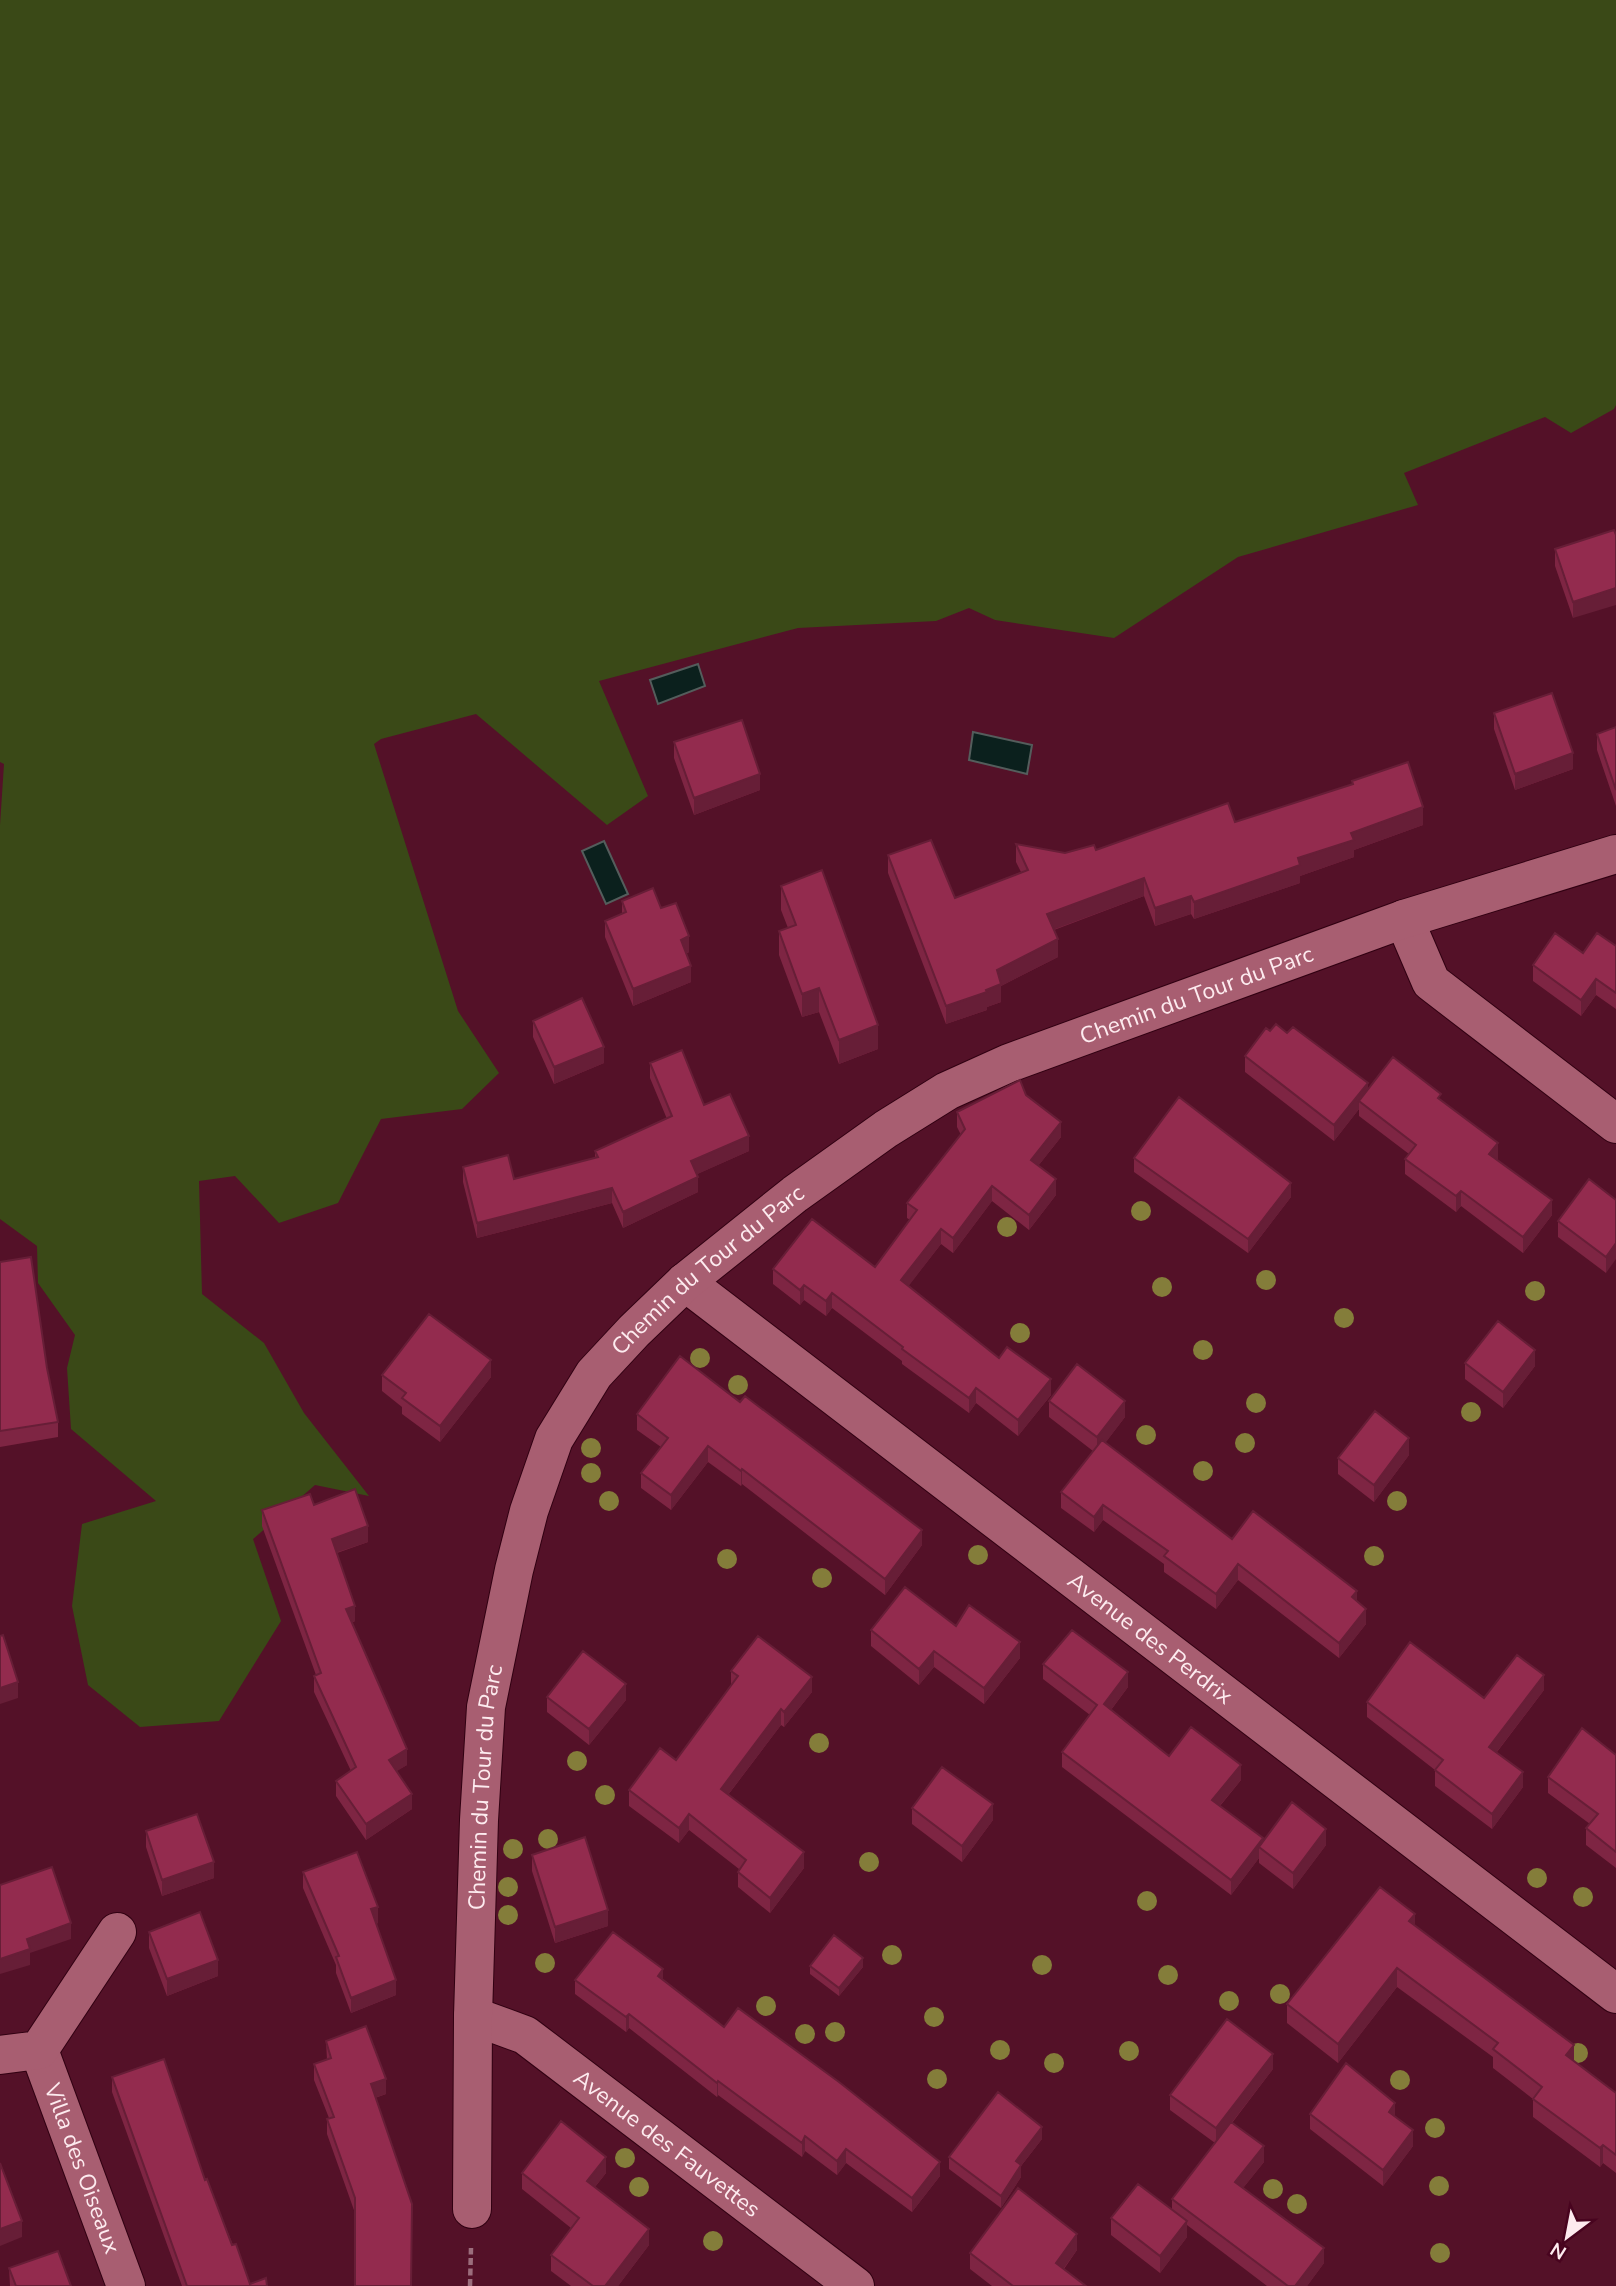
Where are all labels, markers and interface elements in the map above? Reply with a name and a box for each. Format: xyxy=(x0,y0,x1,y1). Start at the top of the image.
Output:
street label: Chemin du Tour du Parc xyxy=(1076,938,1318,1052)
street label: Chemin du Tour du Parc xyxy=(604,1177,810,1362)
street label: Avenue des Perdrix xyxy=(1061,1565,1239,1712)
street label: Chemin du Tour du Parc xyxy=(461,1662,510,1911)
street label: Avenue des Fauvettes xyxy=(567,2062,767,2225)
street label: Villa des Oiseaux xyxy=(36,2078,128,2258)
north arrow xyxy=(1532,2202,1602,2272)
text: N xyxy=(1546,2236,1571,2265)

